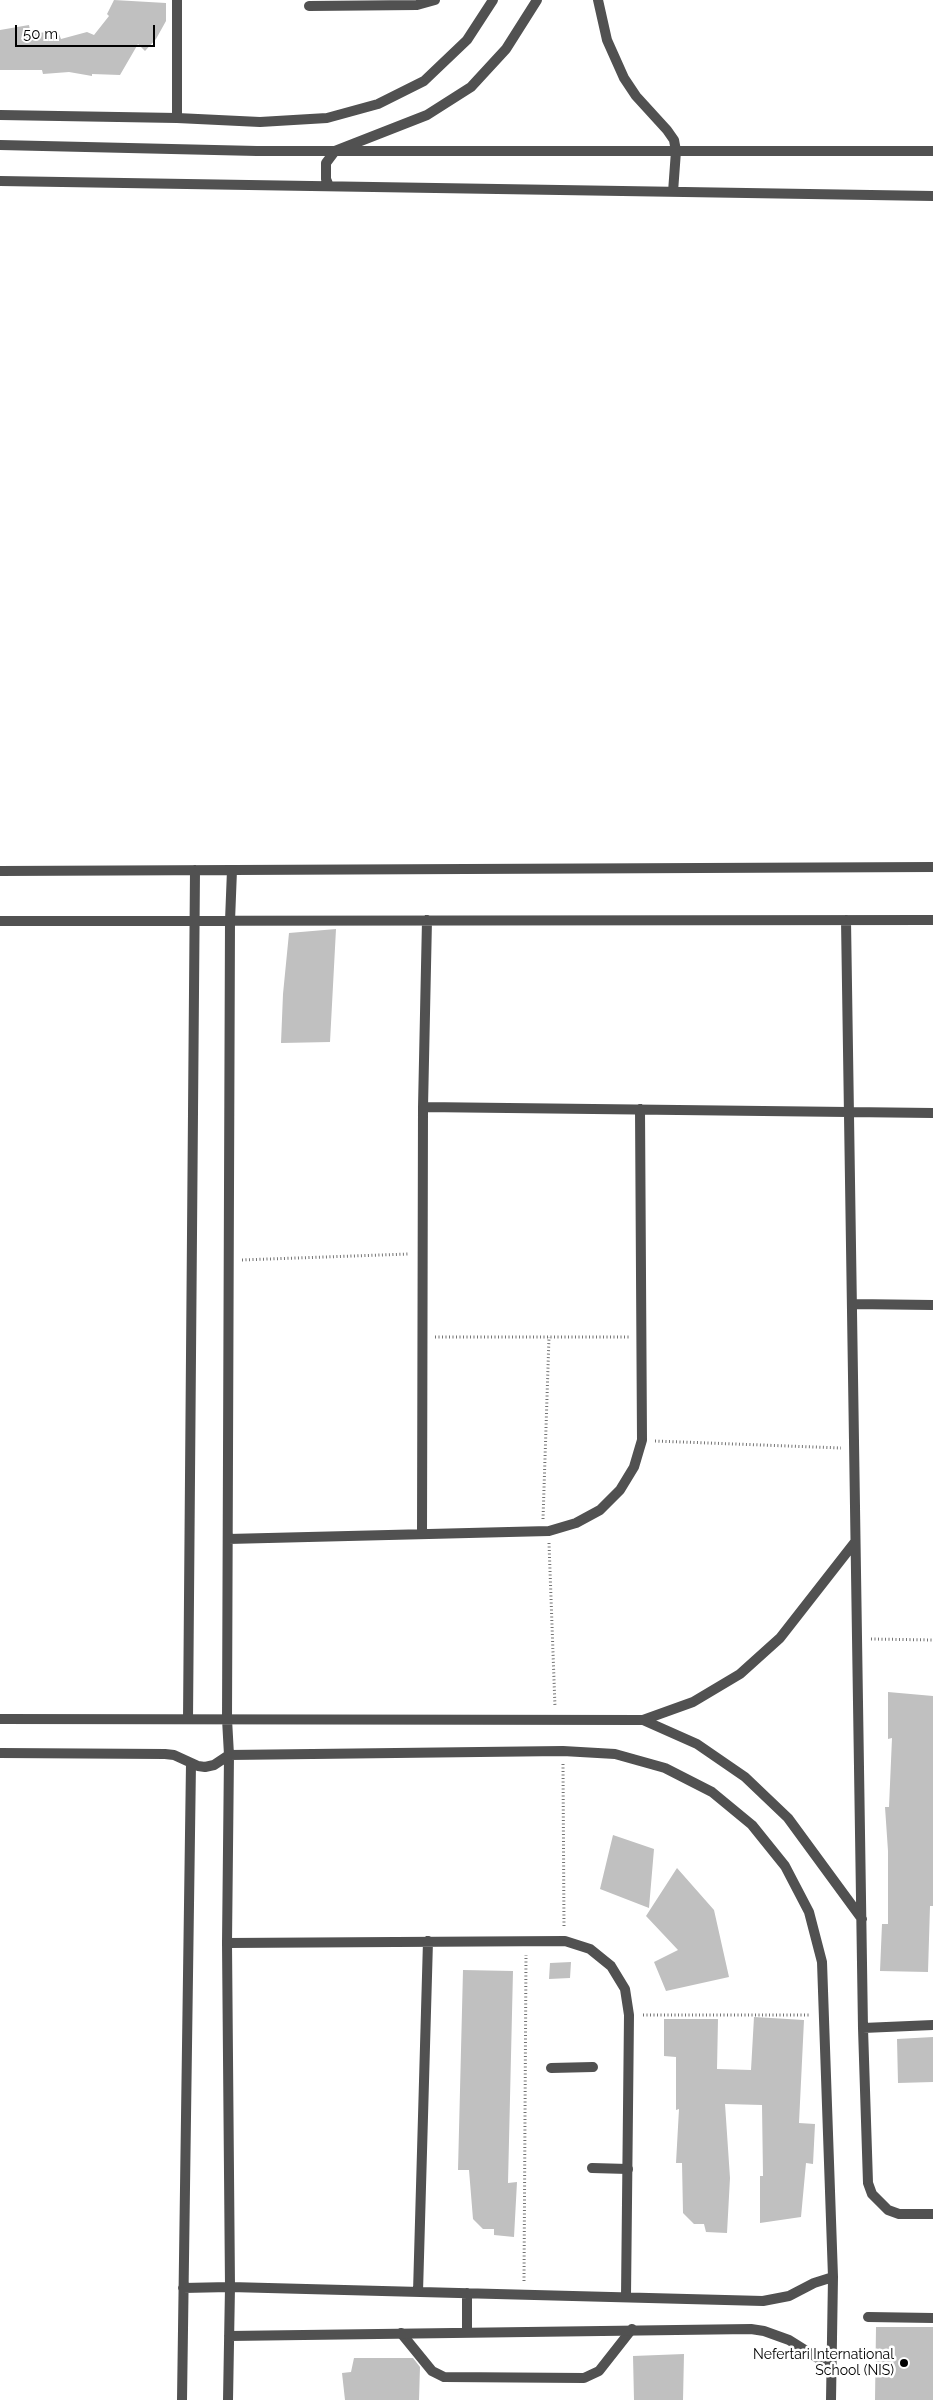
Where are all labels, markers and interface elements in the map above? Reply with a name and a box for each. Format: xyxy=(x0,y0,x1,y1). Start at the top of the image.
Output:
scale bar xyxy=(18,15,158,47)
text: 50 m xyxy=(23,25,58,43)
place label: Nefertari International School (NIS) xyxy=(753,2347,894,2380)
marker: Nefertari International School (NIS) xyxy=(898,2357,910,2369)

